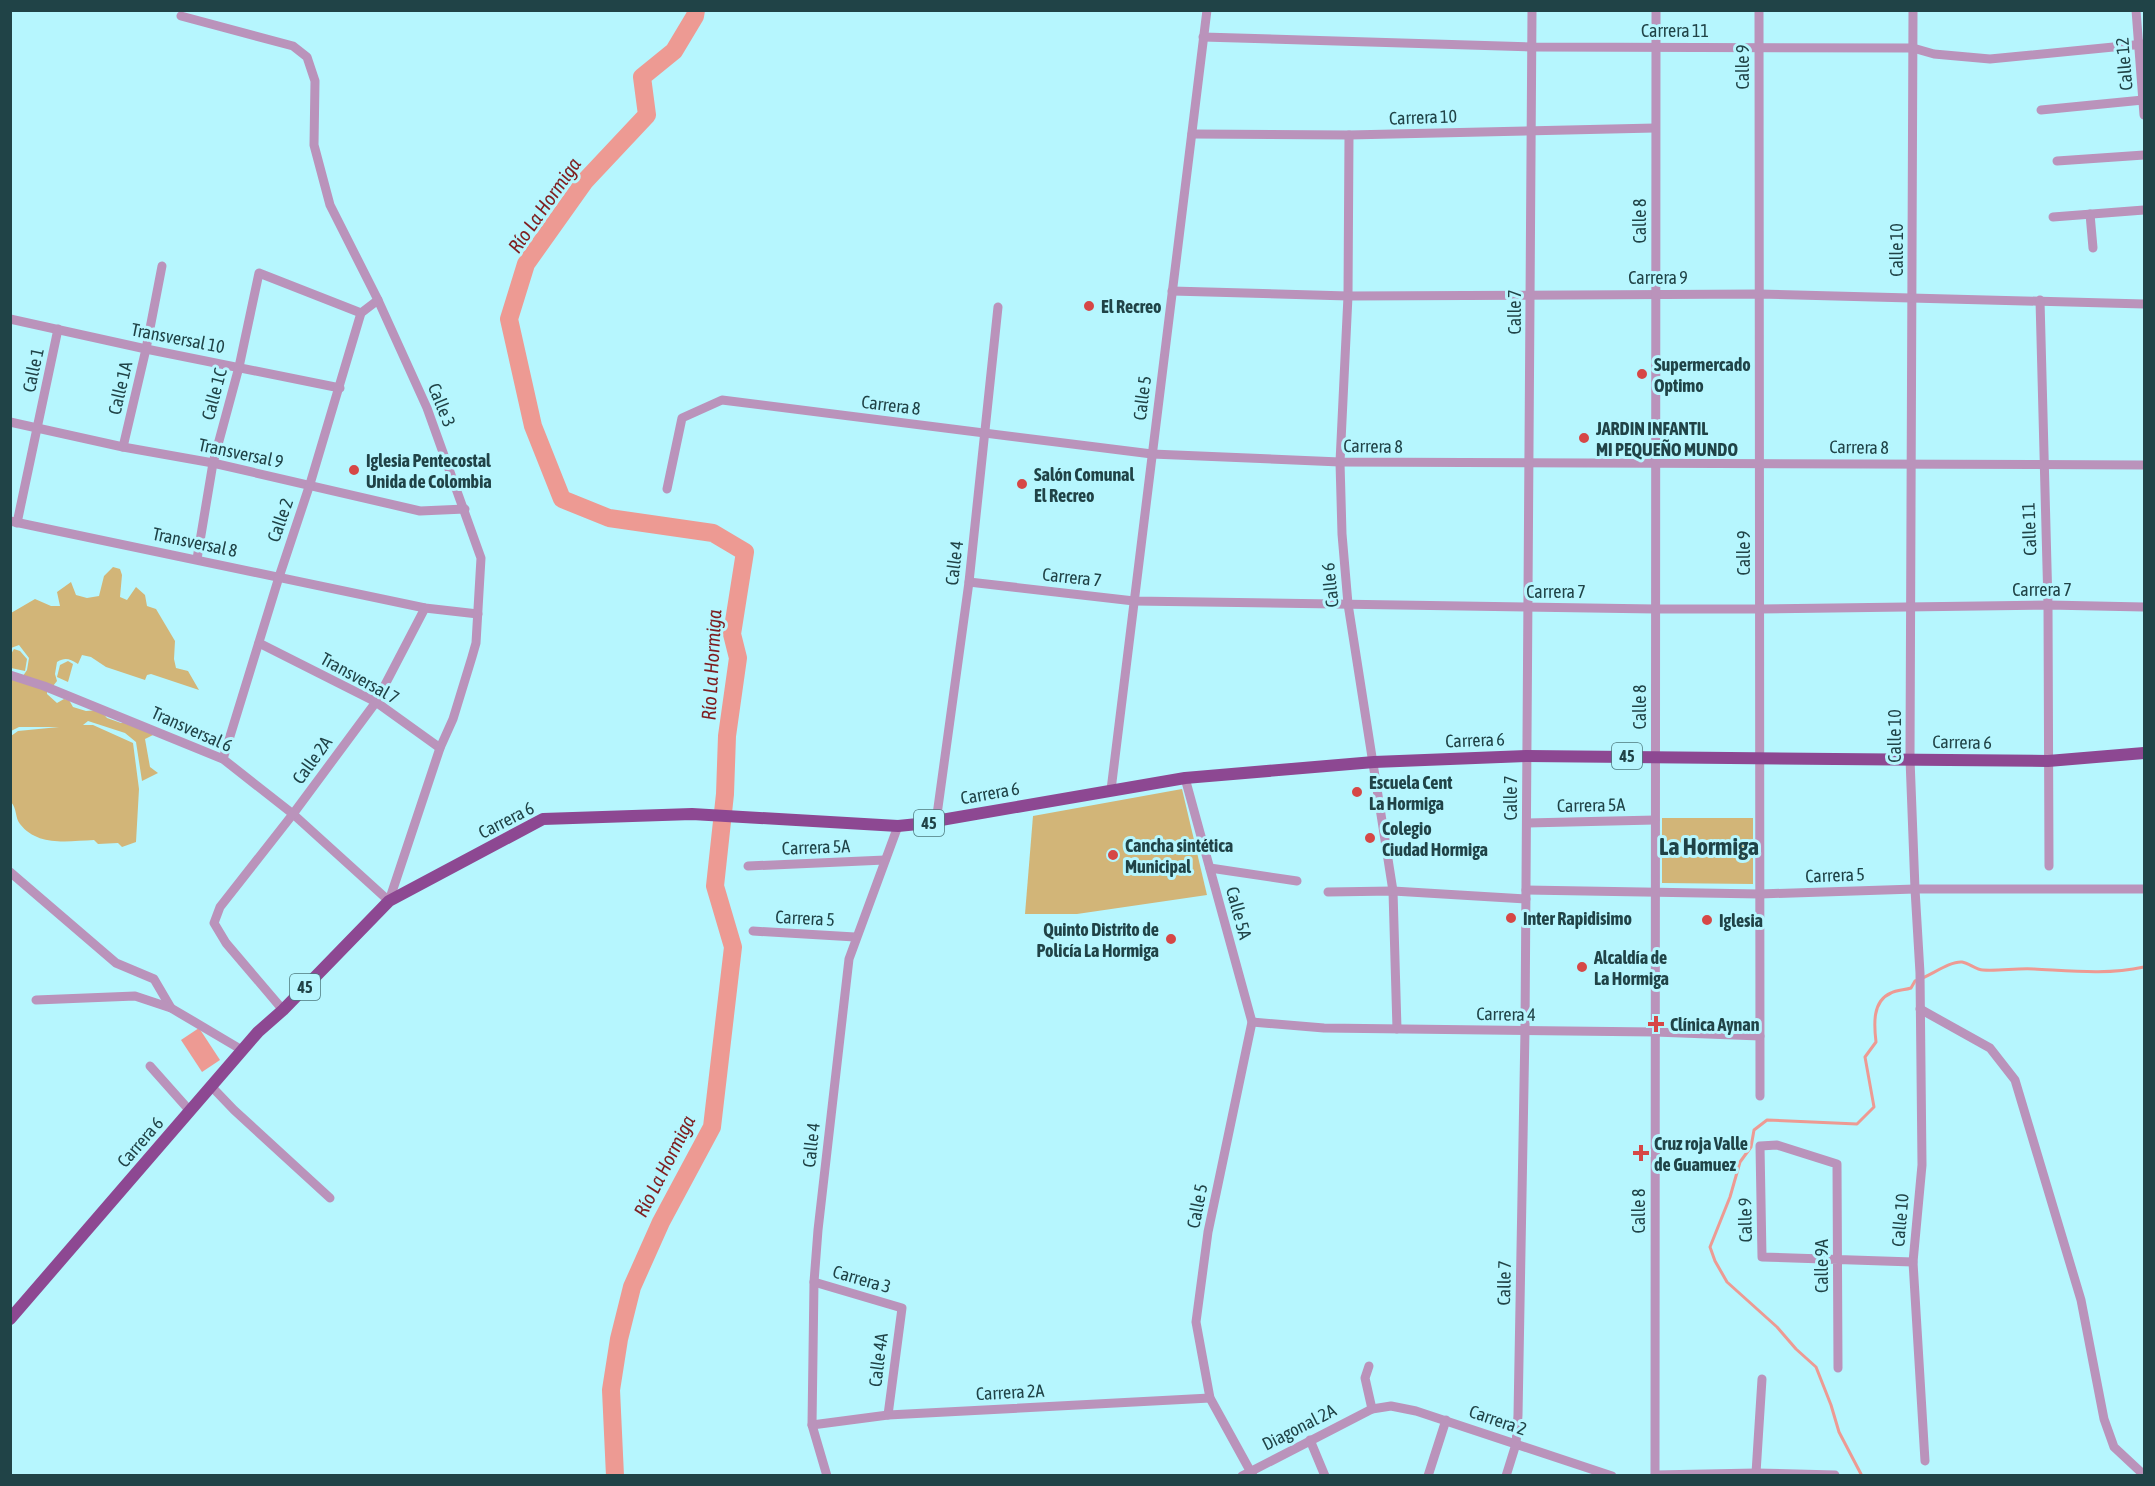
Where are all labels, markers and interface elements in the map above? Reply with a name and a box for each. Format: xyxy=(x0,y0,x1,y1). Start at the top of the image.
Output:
street label: Carrera 11 xyxy=(1641,20,1709,41)
street label: Calle 12 xyxy=(2111,36,2137,92)
street label: Calle 9 xyxy=(1732,45,1753,89)
street label: Carrera 10 xyxy=(1389,105,1457,129)
water label: Río La Hormiga xyxy=(503,153,585,257)
street label: Calle 8 xyxy=(1629,199,1650,243)
street label: Calle 10 xyxy=(1886,223,1907,277)
street label: Carrera 9 xyxy=(1628,267,1688,288)
street label: Calle 7 xyxy=(1504,290,1525,334)
place label: El Recreo xyxy=(1101,296,1162,317)
marker: El Recreo xyxy=(1082,299,1096,313)
street label: Transversal 10 xyxy=(129,319,227,357)
street label: Calle 1 xyxy=(18,346,48,394)
place label: Supermercado Optimo xyxy=(1654,354,1751,396)
street label: Calle 1A xyxy=(104,359,136,417)
street label: Calle 1C xyxy=(197,366,231,422)
marker: Supermercado Optimo xyxy=(1635,367,1649,381)
street label: Calle 5 xyxy=(1129,374,1155,422)
street label: Calle 3 xyxy=(424,380,460,430)
street label: Carrera 8 xyxy=(860,391,922,419)
place label: JARDIN INFANTIL MI PEQUEÑO MUNDO xyxy=(1595,418,1738,460)
marker: JARDIN INFANTIL MI PEQUEÑO MUNDO xyxy=(1577,431,1591,445)
street label: Transversal 9 xyxy=(197,434,285,472)
street label: Carrera 8 xyxy=(1343,435,1403,457)
street label: Carrera 8 xyxy=(1829,436,1889,458)
place label: Iglesia Pentecostal Unida de Colombia xyxy=(366,450,492,492)
marker: Iglesia Pentecostal Unida de Colombia xyxy=(347,463,361,477)
place label: Salón Comunal El Recreo xyxy=(1034,464,1134,506)
marker: Salón Comunal El Recreo xyxy=(1015,477,1029,491)
street label: Calle 2 xyxy=(263,495,297,545)
street label: Calle 11 xyxy=(2018,502,2040,556)
street label: Transversal 8 xyxy=(151,523,239,561)
street label: Calle 9 xyxy=(1733,531,1754,575)
street label: Calle 4 xyxy=(941,539,967,587)
street label: Calle 6 xyxy=(1317,562,1343,608)
street label: Carrera 7 xyxy=(1041,563,1103,591)
street label: Carrera 7 xyxy=(2012,579,2072,600)
street label: Carrera 7 xyxy=(1526,581,1586,602)
water label: Río La Hormiga xyxy=(697,609,725,721)
street label: Transversal 7 xyxy=(317,648,403,708)
street label: Calle 8 xyxy=(1629,685,1650,729)
street label: Transversal 6 xyxy=(148,702,236,756)
street label: Calle 10 xyxy=(1884,709,1905,763)
street label: Carrera 6 xyxy=(1445,728,1505,752)
street label: Carrera 6 xyxy=(1932,731,1992,753)
street label: Calle 2A xyxy=(288,732,336,788)
road number: 45 xyxy=(1612,743,1642,769)
place label: Escuela Cent La Hormiga xyxy=(1369,772,1453,814)
street label: Calle 7 xyxy=(1500,776,1521,820)
street label: Carrera 6 xyxy=(959,777,1021,809)
marker: Escuela Cent La Hormiga xyxy=(1350,785,1364,799)
street label: Carrera 5A xyxy=(1557,794,1626,816)
street label: Carrera 6 xyxy=(475,797,537,843)
road number: 45 xyxy=(914,810,944,836)
place label: Colegio Ciudad Hormiga xyxy=(1382,818,1488,860)
marker: Colegio Ciudad Hormiga xyxy=(1363,831,1377,845)
district label: La Hormiga xyxy=(1659,833,1759,860)
street label: Carrera 5A xyxy=(781,835,851,859)
place label: Cancha sintética Municipal xyxy=(1125,835,1233,877)
marker: Cancha sintética Municipal xyxy=(1106,848,1120,862)
street label: Carrera 5 xyxy=(1805,863,1865,887)
street label: Calle 5A xyxy=(1222,884,1256,942)
street label: Carrera 5 xyxy=(775,906,835,930)
place label: Inter Rapidisimo xyxy=(1523,908,1632,929)
place label: Iglesia xyxy=(1719,910,1763,931)
marker: Inter Rapidisimo xyxy=(1504,911,1518,925)
marker: Iglesia xyxy=(1700,913,1714,927)
place label: Quinto Distrito de Policía La Hormiga xyxy=(1036,919,1159,961)
marker: Quinto Distrito de Policía La Hormiga xyxy=(1164,932,1178,946)
place label: Alcaldía de La Hormiga xyxy=(1593,947,1669,989)
marker: Alcaldía de La Hormiga xyxy=(1575,960,1589,974)
road number: 45 xyxy=(290,974,320,1000)
street label: Carrera 4 xyxy=(1476,1003,1536,1025)
place label: Clínica Aynan xyxy=(1670,1014,1760,1035)
marker: Clínica Aynan xyxy=(1647,1015,1665,1033)
water label: Río La Hormiga xyxy=(629,1111,699,1221)
street label: Carrera 6 xyxy=(113,1113,167,1171)
street label: Calle 4 xyxy=(798,1122,824,1168)
place label: Cruz roja Valle de Guamuez xyxy=(1654,1133,1748,1175)
marker: Cruz roja Valle de Guamuez xyxy=(1632,1144,1650,1162)
street label: Calle 5 xyxy=(1182,1182,1212,1230)
street label: Calle 8 xyxy=(1628,1189,1649,1233)
street label: Calle 10 xyxy=(1887,1192,1913,1248)
street label: Calle 9 xyxy=(1734,1197,1756,1243)
street label: Calle 9A xyxy=(1811,1239,1832,1293)
street label: Calle 7 xyxy=(1493,1260,1515,1306)
street label: Carrera 3 xyxy=(831,1261,893,1297)
street label: Calle 4A xyxy=(864,1332,892,1388)
street label: Carrera 2A xyxy=(975,1380,1045,1404)
street label: Diagonal 2A xyxy=(1259,1399,1340,1455)
street label: Carrera 2 xyxy=(1466,1400,1530,1440)

